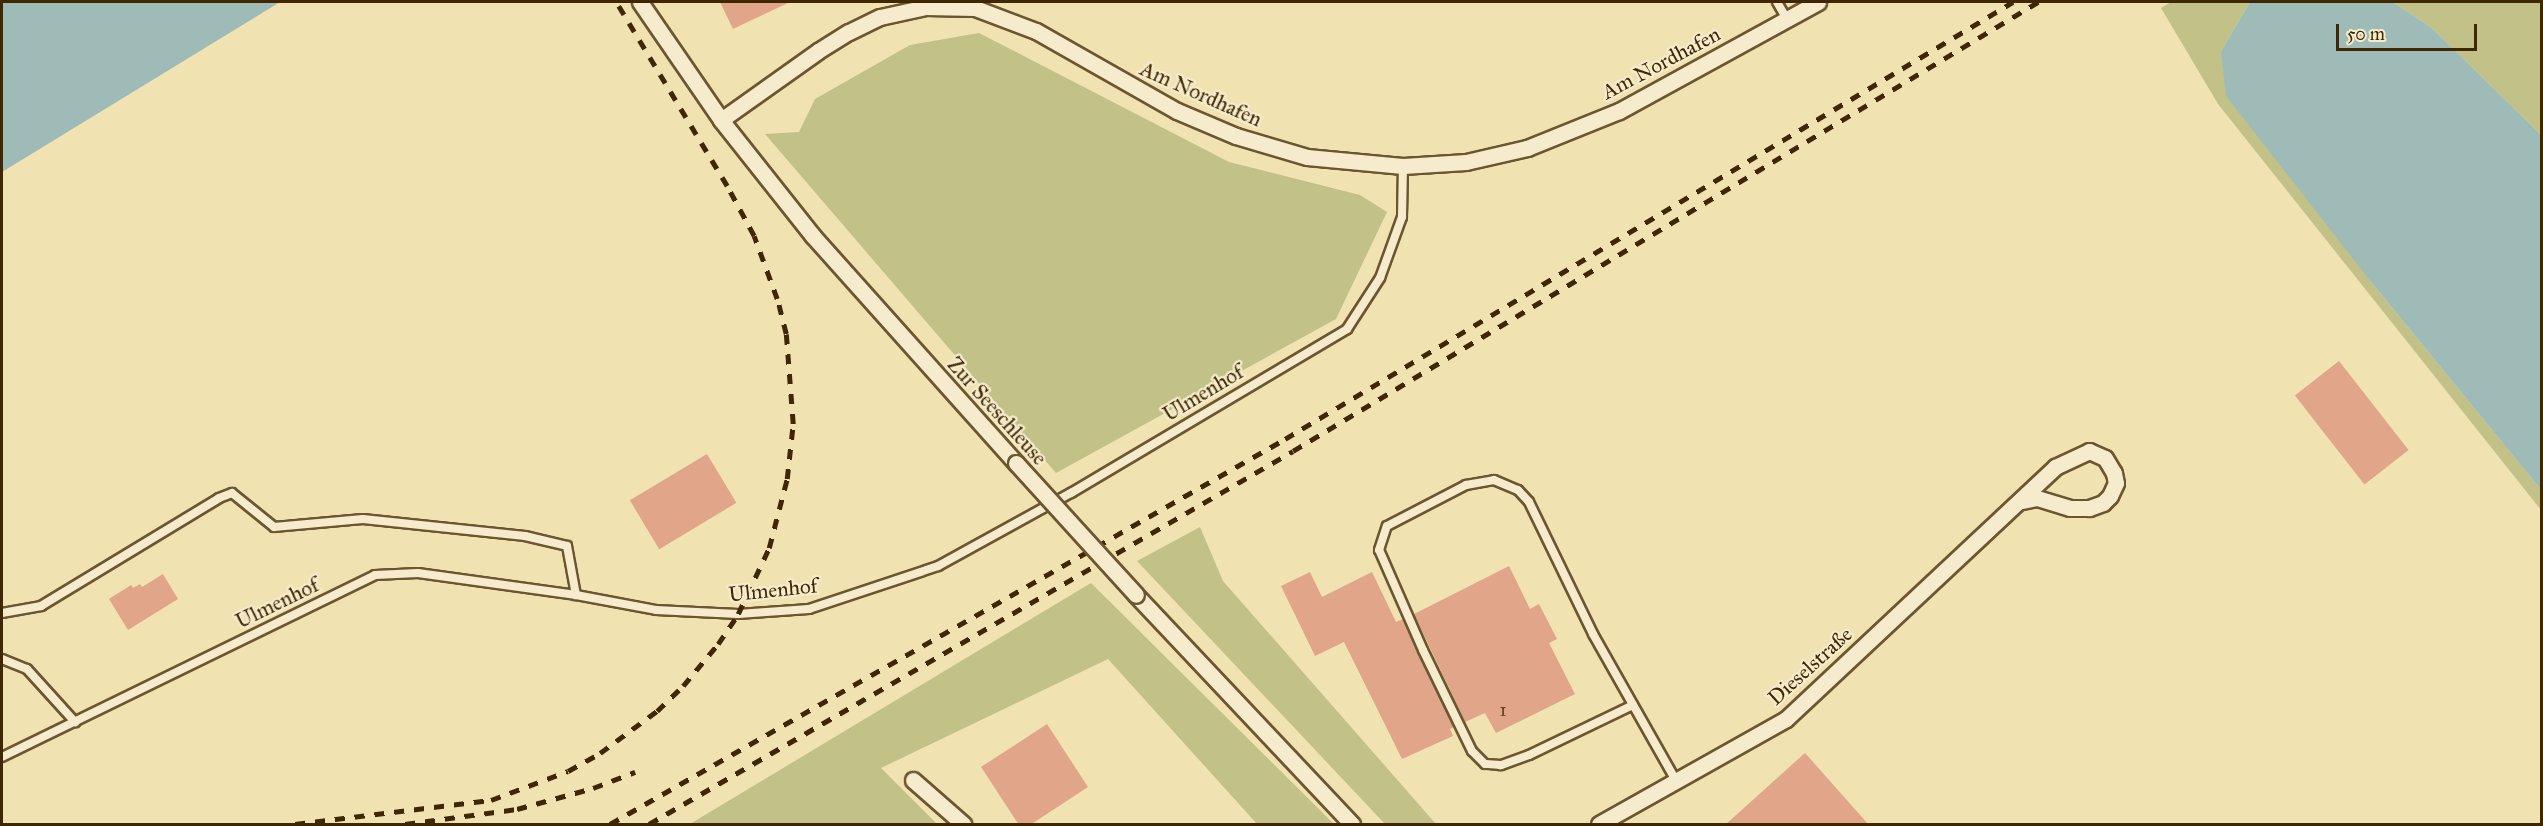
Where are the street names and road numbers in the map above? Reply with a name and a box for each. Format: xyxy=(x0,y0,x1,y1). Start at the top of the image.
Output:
street label: Am Nordhafen xyxy=(1598,21,1724,105)
street label: Am Nordhafen xyxy=(1136,56,1266,132)
street label: Zur Seeschleuse xyxy=(942,352,1052,470)
street label: Ulmenhof xyxy=(1158,359,1248,427)
street label: Ulmenhof xyxy=(231,572,323,634)
street label: Ulmenhof xyxy=(727,573,819,607)
street label: Dieselstraße xyxy=(1763,622,1857,710)

